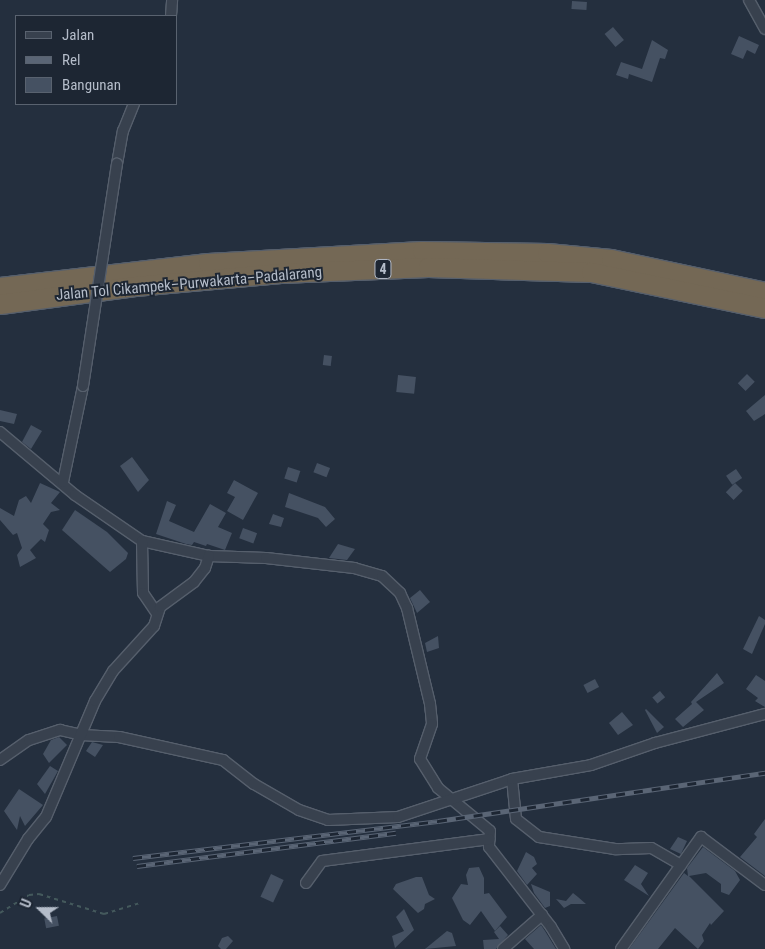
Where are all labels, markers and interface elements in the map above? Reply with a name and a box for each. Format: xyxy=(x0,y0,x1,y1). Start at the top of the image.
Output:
legend xyxy=(15,15,178,105)
text: Jalan xyxy=(62,26,94,44)
text: Rel xyxy=(62,51,80,69)
text: Bangunan xyxy=(62,76,121,94)
road number: 4 xyxy=(374,258,392,280)
street label: Jalan Tol Cikampek–Purwakarta–Padalarang xyxy=(55,263,323,305)
north arrow xyxy=(15,884,65,934)
text: U xyxy=(17,897,35,910)

